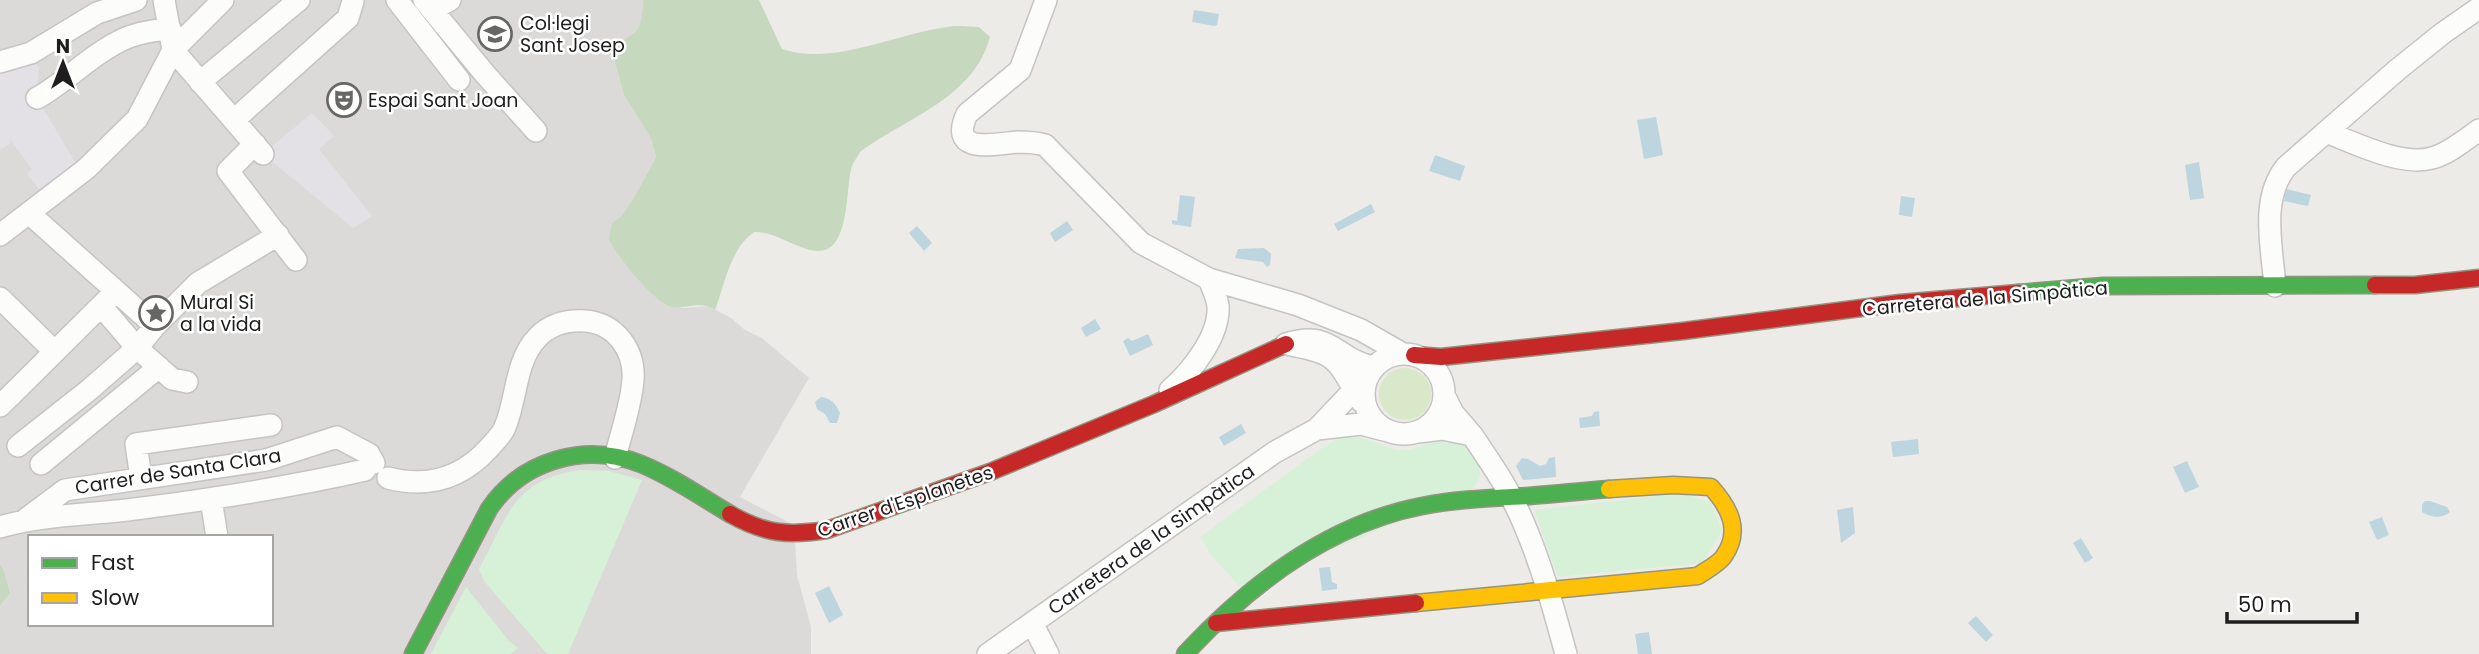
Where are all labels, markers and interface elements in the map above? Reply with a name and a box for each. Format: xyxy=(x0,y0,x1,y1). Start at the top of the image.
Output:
place label: Col·legi Sant Josep xyxy=(520,10,625,59)
school or university icon: Col·legi Sant Josep xyxy=(476,15,514,53)
north arrow xyxy=(28,28,98,98)
text: N xyxy=(56,33,70,60)
theatre icon: Espai Sant Joan xyxy=(325,81,363,119)
place label: Espai Sant Joan xyxy=(368,87,518,114)
street label: Carretera de la Simpàtica xyxy=(1861,274,2109,323)
place label: Mural Si a la vida xyxy=(180,289,262,338)
place icon: Mural Si a la vida xyxy=(137,294,175,332)
street label: Carrer de Santa Clara xyxy=(73,442,283,501)
street label: Carretera de la Simpàtica xyxy=(1043,458,1260,621)
street label: Carrer d'Esplanetes xyxy=(814,459,997,544)
legend xyxy=(28,535,273,626)
text: Fast xyxy=(91,548,134,577)
scale bar xyxy=(2227,580,2356,624)
text: Slow xyxy=(91,583,139,612)
text: 50 m xyxy=(2238,590,2292,619)

